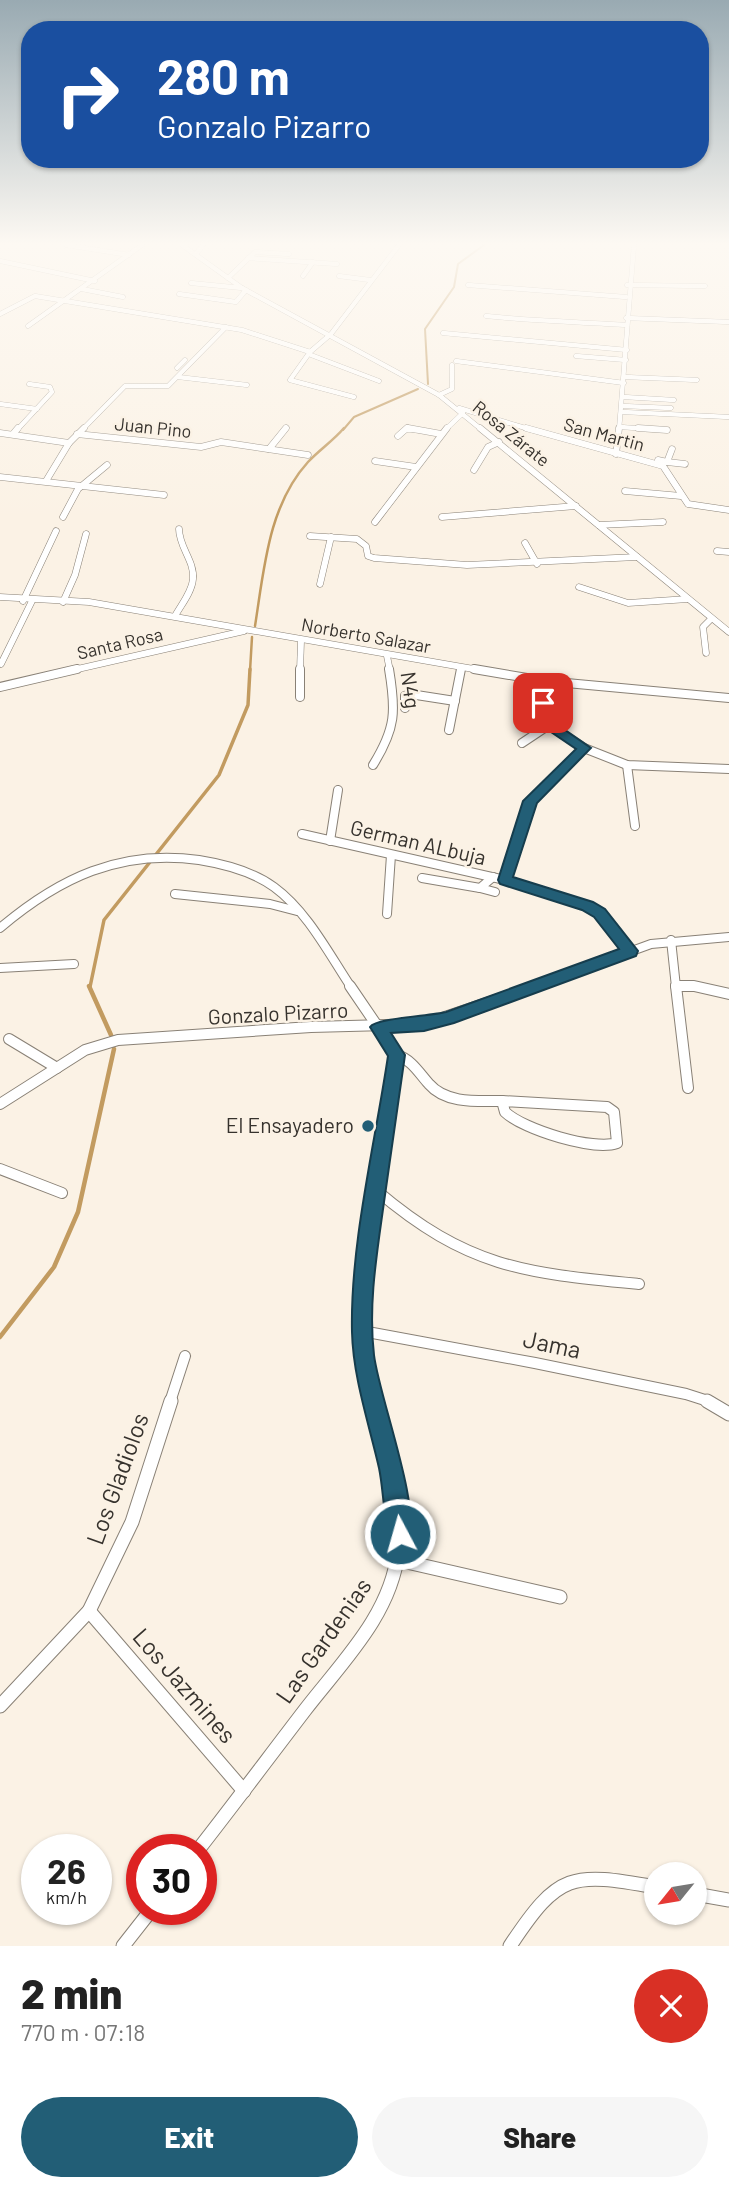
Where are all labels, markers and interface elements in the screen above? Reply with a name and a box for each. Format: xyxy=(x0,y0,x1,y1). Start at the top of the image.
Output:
text: 280 m xyxy=(157,46,290,105)
icon: right xyxy=(42,49,133,140)
text: Gonzalo Pizarro xyxy=(157,106,371,144)
street label: Rosa Zárate xyxy=(469,395,555,471)
street label: Juan Pino xyxy=(114,412,193,442)
street label: San Martin xyxy=(561,413,647,455)
street label: Norberto Salazar xyxy=(300,613,433,657)
street label: Santa Rosa xyxy=(75,622,165,664)
street label: N4g xyxy=(397,670,426,710)
pin xyxy=(513,673,573,733)
icon: arrive xyxy=(524,684,562,722)
street label: German ALbuja xyxy=(348,814,489,869)
street label: Gonzalo Pizarro xyxy=(207,996,349,1029)
place label: El Ensayadero xyxy=(226,1112,354,1137)
marker: El Ensayadero xyxy=(360,1118,376,1134)
street label: Jama xyxy=(521,1323,584,1364)
street label: Los Gladiolos xyxy=(79,1409,154,1548)
position arrow xyxy=(363,1497,437,1571)
street label: Las Gardenias xyxy=(269,1572,377,1708)
street label: Los Jazmines xyxy=(127,1622,243,1748)
speed limit sign: 30 xyxy=(126,1834,217,1925)
text: 26 xyxy=(47,1849,86,1891)
north arrow xyxy=(644,1862,707,1925)
map controls xyxy=(644,1862,707,1925)
text: km/h xyxy=(46,1886,87,1908)
text: 2 min xyxy=(21,1967,122,2017)
button: close xyxy=(634,1969,708,2043)
text: 770 m · 07:18 xyxy=(21,2018,145,2046)
button: Exit xyxy=(21,2097,358,2177)
button: Share xyxy=(372,2097,708,2177)

